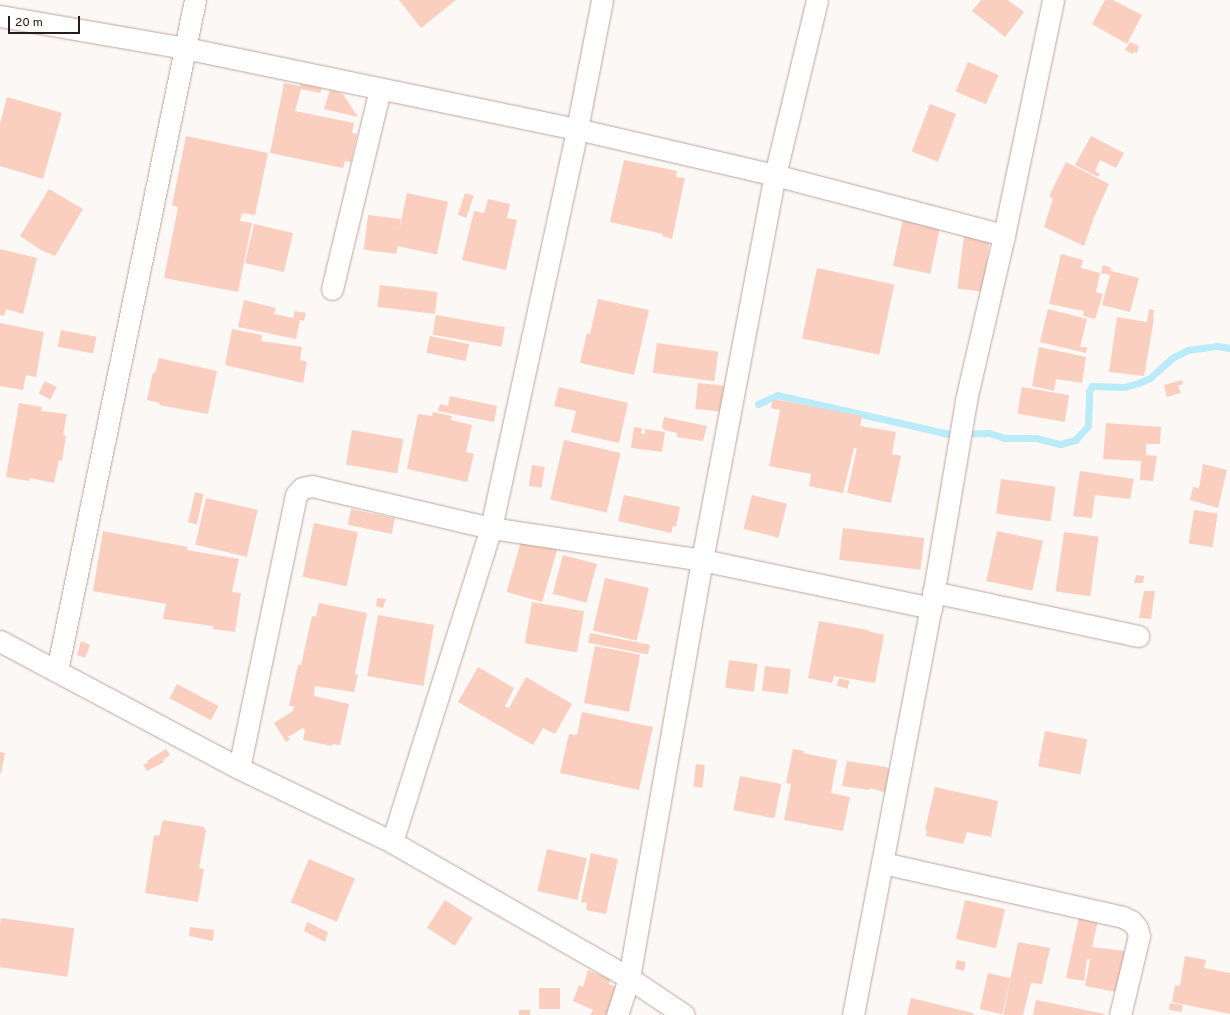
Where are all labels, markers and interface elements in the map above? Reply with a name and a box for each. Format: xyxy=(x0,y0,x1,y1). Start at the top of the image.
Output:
scale bar xyxy=(10,8,82,34)
text: 20 m xyxy=(15,15,43,31)

